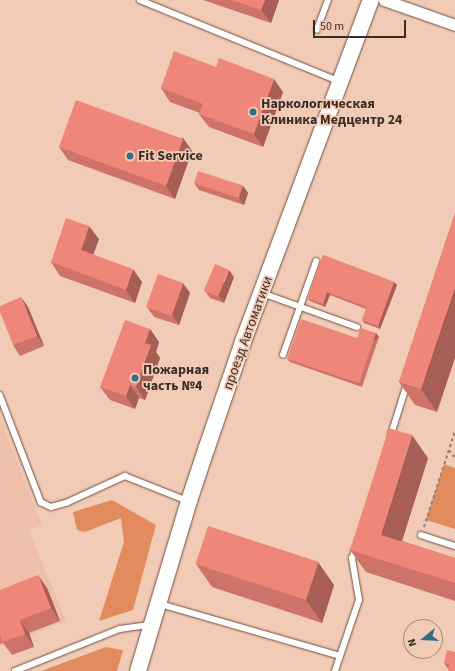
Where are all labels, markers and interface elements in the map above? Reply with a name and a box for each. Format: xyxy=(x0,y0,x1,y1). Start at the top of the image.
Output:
scale bar xyxy=(315,12,408,38)
text: 50 m xyxy=(320,18,344,35)
place label: Наркологическая Клиника Медцентр 24 xyxy=(261,96,402,128)
marker: Наркологическая Клиника Медцентр 24 xyxy=(248,107,258,117)
place label: Fit Service xyxy=(138,148,203,164)
marker: Fit Service xyxy=(125,151,135,161)
street label: проезд Автоматики xyxy=(220,274,276,392)
place label: Пожарная часть №4 xyxy=(143,362,209,394)
marker: Пожарная часть №4 xyxy=(130,373,140,383)
north arrow xyxy=(403,619,443,659)
text: N xyxy=(404,637,420,648)

